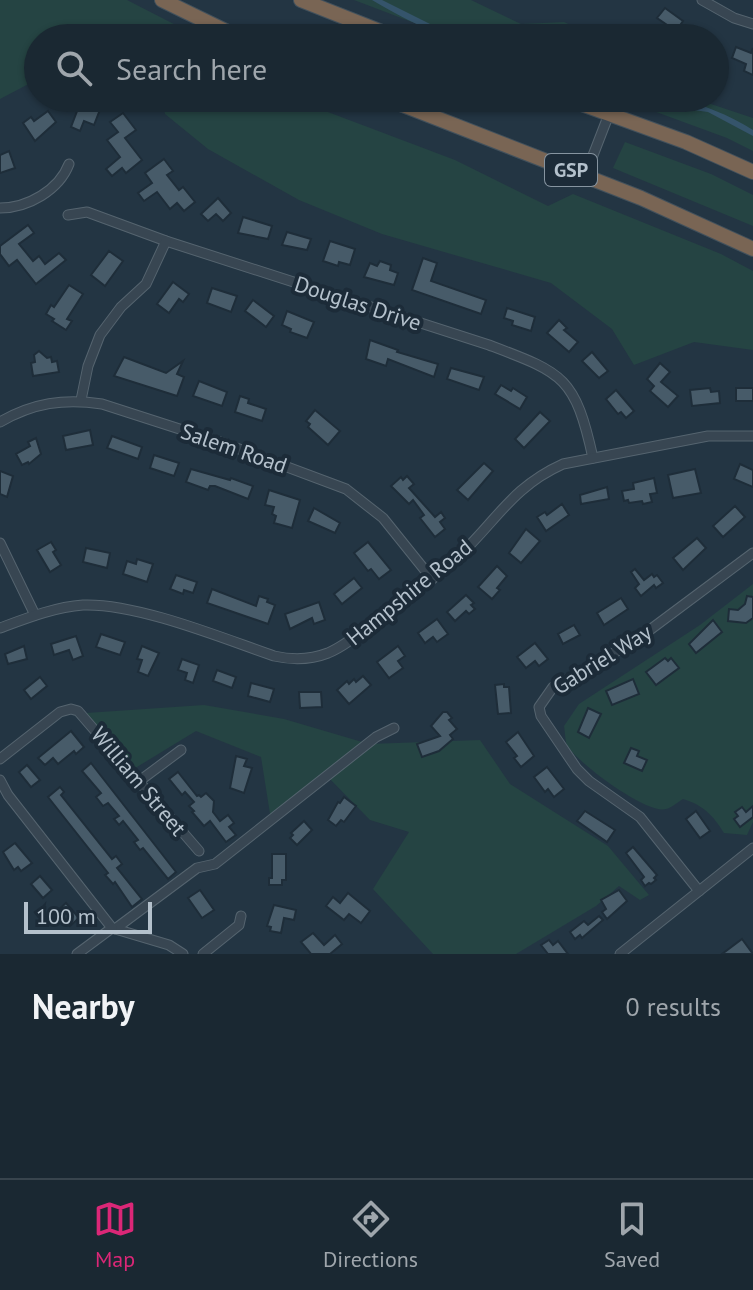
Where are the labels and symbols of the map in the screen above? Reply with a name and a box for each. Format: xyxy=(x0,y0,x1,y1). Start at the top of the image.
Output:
road number: GSP xyxy=(545,154,597,186)
street label: Douglas Drive xyxy=(291,269,425,337)
street label: Salem Road xyxy=(177,417,291,479)
street label: Hampshire Road xyxy=(340,533,478,651)
street label: Gabriel Way xyxy=(547,617,657,700)
street label: William Street xyxy=(85,721,193,842)
scale bar xyxy=(24,898,152,934)

